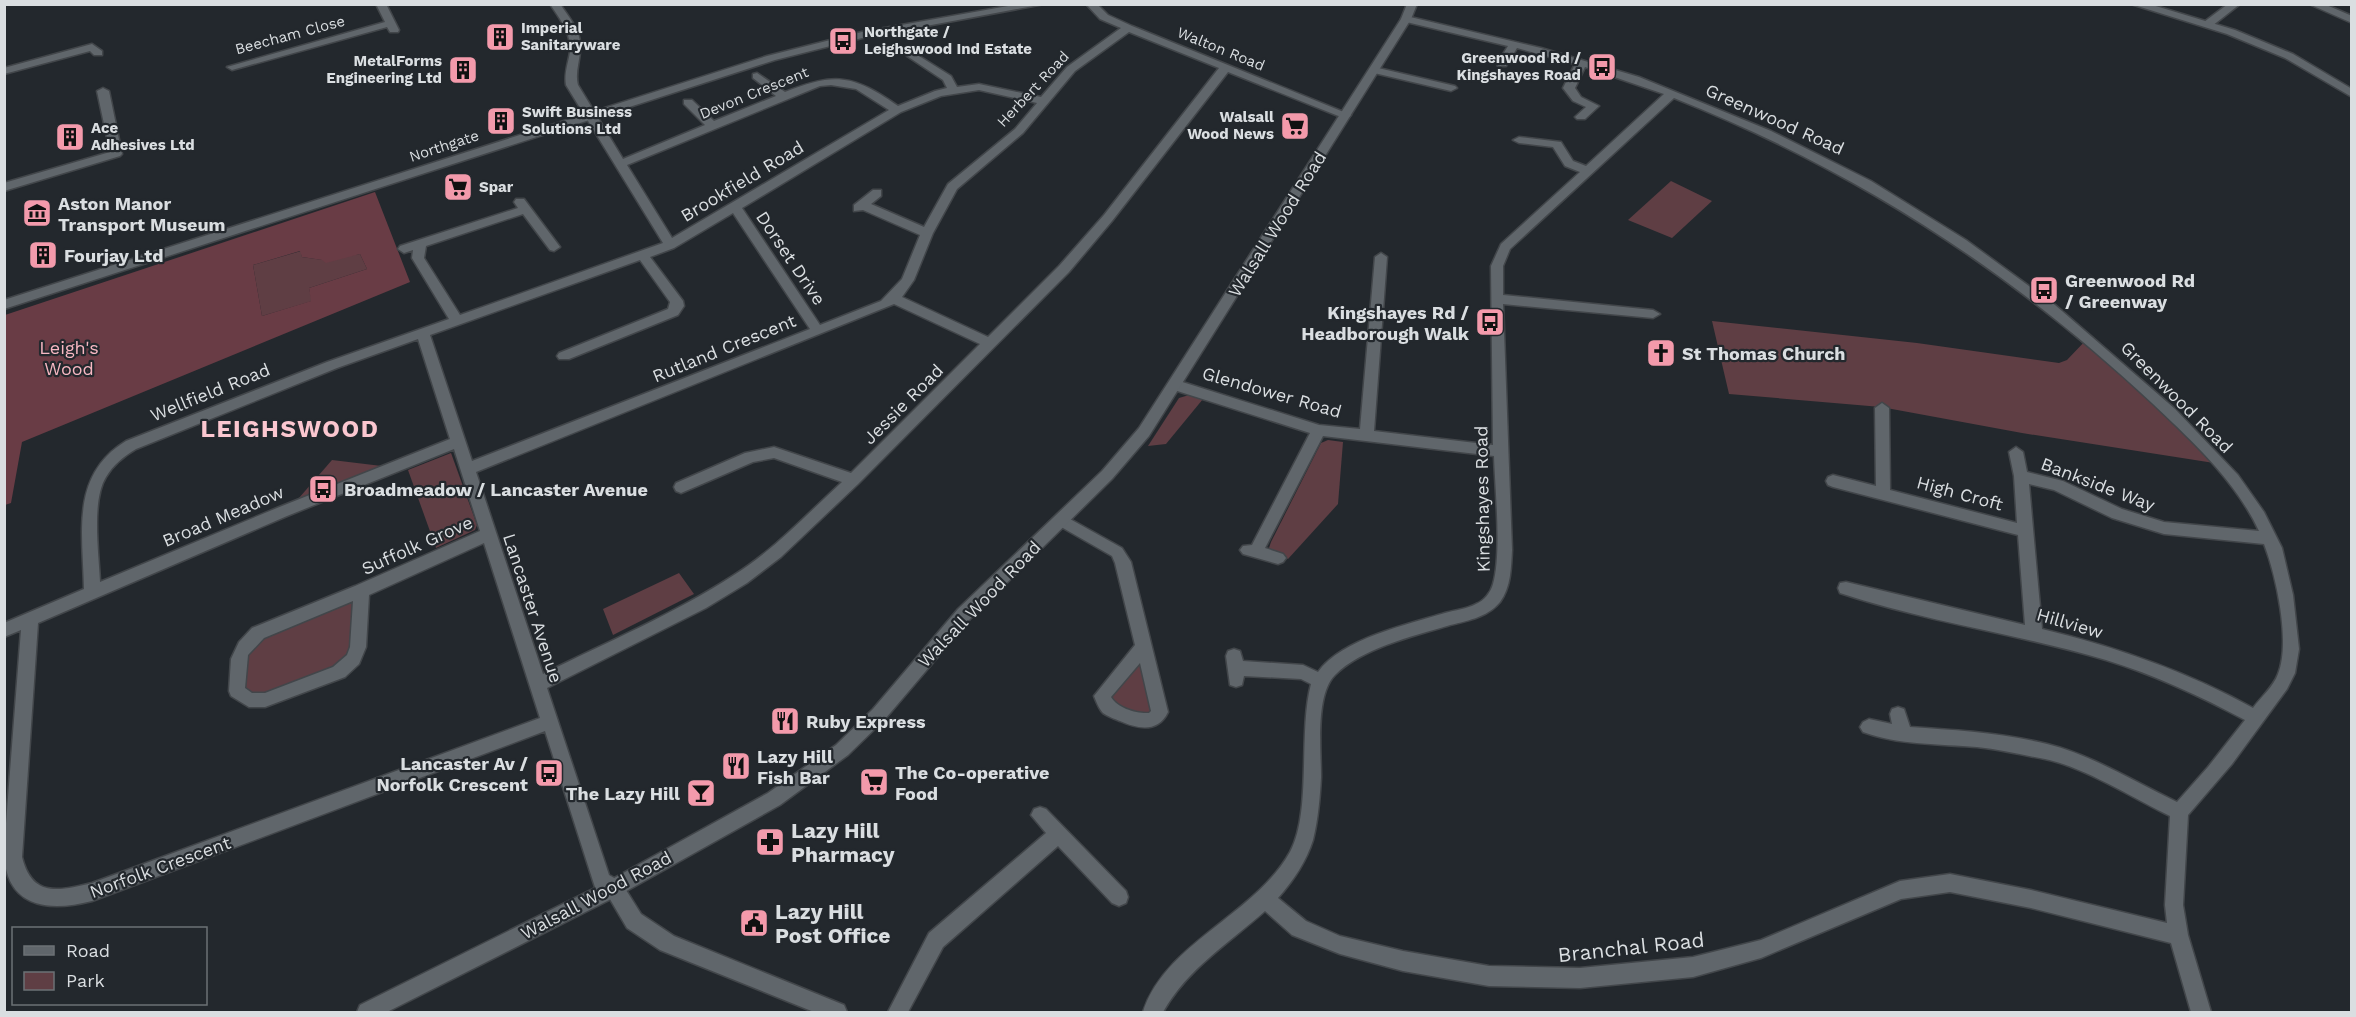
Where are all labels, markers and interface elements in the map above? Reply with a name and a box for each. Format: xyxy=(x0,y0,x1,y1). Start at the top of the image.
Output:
street label: Beecham Close xyxy=(233,12,347,58)
place label: Imperial Sanitaryware xyxy=(521,19,621,54)
building icon: Imperial Sanitaryware xyxy=(484,21,516,53)
place label: Northgate / Leighswood Ind Estate xyxy=(864,23,1032,58)
street label: Walton Road xyxy=(1175,23,1267,75)
bus stop icon: Northgate / Leighswood Ind Estate xyxy=(827,25,859,57)
street label: Herbert Road xyxy=(993,47,1073,131)
place label: Greenwood Rd / Kingshayes Road xyxy=(1457,49,1581,84)
bus stop icon: Greenwood Rd / Kingshayes Road xyxy=(1586,51,1618,83)
place label: MetalForms Engineering Ltd xyxy=(326,52,442,87)
building icon: MetalForms Engineering Ltd xyxy=(447,54,479,86)
street label: Devon Crescent xyxy=(697,63,812,123)
street label: Greenwood Road xyxy=(1702,79,1848,159)
place label: Swift Business Solutions Ltd xyxy=(522,103,632,138)
building icon: Swift Business Solutions Ltd xyxy=(485,105,517,137)
place label: Walsall Wood News xyxy=(1187,108,1274,143)
supermarket icon: Walsall Wood News xyxy=(1279,110,1311,142)
place label: Ace Adhesives Ltd xyxy=(91,119,195,154)
building icon: Ace Adhesives Ltd xyxy=(54,121,86,153)
street label: Northgate xyxy=(407,126,481,166)
street label: Brookfield Road xyxy=(677,136,807,226)
street label: Walsall Wood Road xyxy=(1224,147,1330,301)
supermarket icon: Spar xyxy=(442,171,474,203)
place label: Spar xyxy=(479,178,514,196)
place label: Aston Manor Transport Museum xyxy=(58,193,226,235)
museum icon: Aston Manor Transport Museum xyxy=(21,197,53,229)
street label: Dorset Drive xyxy=(752,207,830,309)
building icon: Fourjay Ltd xyxy=(27,239,59,271)
place label: Fourjay Ltd xyxy=(64,245,163,266)
place label: Greenwood Rd / Greenway xyxy=(2065,270,2195,312)
bus stop icon: Greenwood Rd / Greenway xyxy=(2028,274,2060,306)
place label: Kingshayes Rd / Headborough Walk xyxy=(1301,302,1470,344)
bus stop icon: Kingshayes Rd / Headborough Walk xyxy=(1474,306,1506,338)
street label: Rutland Crescent xyxy=(649,309,799,386)
park label: Leigh's Wood xyxy=(39,337,99,379)
church icon: St Thomas Church xyxy=(1645,337,1677,369)
street label: Greenwood Road xyxy=(2117,337,2237,457)
place label: St Thomas Church xyxy=(1682,343,1846,364)
street label: Wellfield Road xyxy=(147,358,273,426)
street label: Jessie Road xyxy=(859,360,947,448)
street label: Glendower Road xyxy=(1200,362,1344,422)
district label: LEIGHSWOOD xyxy=(201,415,379,443)
street label: Kingshayes Road xyxy=(1470,425,1494,573)
street label: Bankside Way xyxy=(2038,453,2159,516)
street label: High Croft xyxy=(1914,471,2006,515)
bus stop icon: Broadmeadow / Lancaster Avenue xyxy=(307,473,339,505)
place label: Broadmeadow / Lancaster Avenue xyxy=(344,479,648,500)
street label: Broad Meadow xyxy=(159,481,287,551)
street label: Suffolk Grove xyxy=(358,511,476,579)
street label: Lancaster Avenue xyxy=(499,531,567,685)
street label: Walsall Wood Road xyxy=(913,536,1045,672)
street label: Hillview xyxy=(2034,604,2106,642)
restaurant icon: Ruby Express xyxy=(769,705,801,737)
place label: Ruby Express xyxy=(806,711,926,732)
place label: Lazy Hill Fish Bar xyxy=(757,746,833,788)
restaurant icon: Lazy Hill Fish Bar xyxy=(720,750,752,782)
place label: Lancaster Av / Norfolk Crescent xyxy=(376,753,529,795)
bus stop icon: Lancaster Av / Norfolk Crescent xyxy=(533,757,565,789)
place label: The Co-operative Food xyxy=(895,762,1050,804)
supermarket icon: The Co-operative Food xyxy=(858,766,890,798)
bar icon: The Lazy Hill xyxy=(685,777,717,809)
place label: The Lazy Hill xyxy=(566,783,680,804)
place label: Lazy Hill Pharmacy xyxy=(791,818,895,867)
pharmacy icon: Lazy Hill Pharmacy xyxy=(754,826,786,858)
street label: Norfolk Crescent xyxy=(87,832,234,902)
street label: Walsall Wood Road xyxy=(517,846,675,944)
place label: Lazy Hill Post Office xyxy=(775,899,890,948)
public building icon: Lazy Hill Post Office xyxy=(738,907,770,939)
legend xyxy=(12,927,207,1005)
street label: Branchal Road xyxy=(1556,927,1706,967)
text: Road xyxy=(66,940,110,961)
text: Park xyxy=(66,970,105,991)

